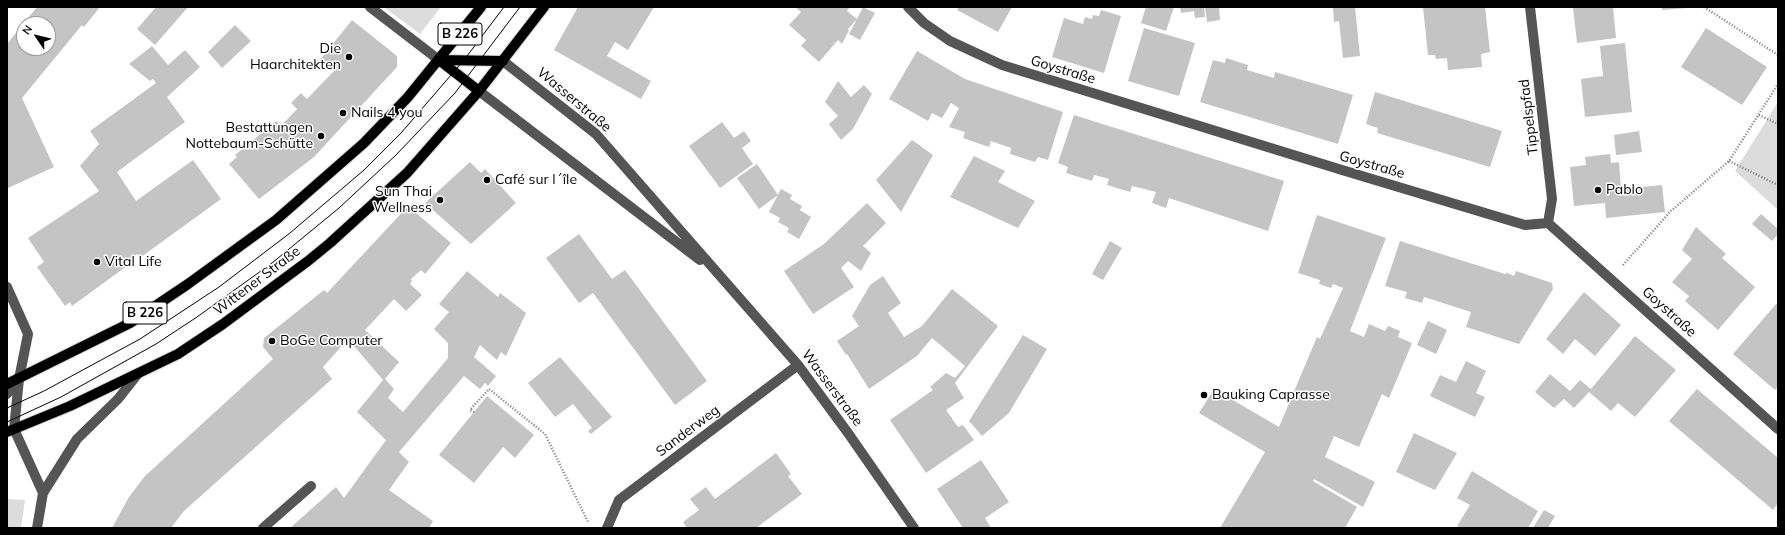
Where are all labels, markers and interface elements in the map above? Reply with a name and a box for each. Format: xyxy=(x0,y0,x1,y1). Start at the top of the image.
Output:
north arrow xyxy=(16,16,56,56)
text: N xyxy=(19,22,35,37)
road number: B 226 xyxy=(438,23,482,45)
place label: Die Haarchitekten xyxy=(250,41,341,74)
marker: Die Haarchitekten xyxy=(344,52,354,62)
street label: Goystraße xyxy=(1028,52,1098,88)
street label: Wasserstraße xyxy=(534,64,614,136)
street label: Tippelspfad xyxy=(1516,78,1542,156)
place label: Nails 4 you xyxy=(351,105,423,121)
marker: Nails 4 you xyxy=(338,108,348,118)
place label: Bestattungen Nottebaum-Schütte xyxy=(185,120,313,152)
marker: Bestattungen Nottebaum-Schütte xyxy=(316,131,326,141)
street label: Goystraße xyxy=(1337,148,1407,182)
place label: Café sur l´île xyxy=(495,172,577,188)
marker: Café sur l´île xyxy=(482,175,492,185)
place label: Pablo xyxy=(1606,182,1643,198)
place label: Sun Thai Wellness xyxy=(373,184,432,216)
marker: Pablo xyxy=(1593,185,1603,195)
marker: Sun Thai Wellness xyxy=(435,195,445,205)
street label: Wittener Straße xyxy=(210,243,304,319)
place label: Vital Life xyxy=(105,254,162,270)
marker: Vital Life xyxy=(92,257,102,267)
street label: Goystraße xyxy=(1638,283,1700,341)
road number: B 226 xyxy=(123,302,167,324)
place label: BoGe Computer xyxy=(280,333,382,349)
marker: BoGe Computer xyxy=(267,336,277,346)
street label: Wasserstraße xyxy=(798,346,866,430)
place label: Bauking Caprasse xyxy=(1212,387,1330,403)
marker: Bauking Caprasse xyxy=(1199,390,1209,400)
street label: Sanderweg xyxy=(653,402,723,460)

